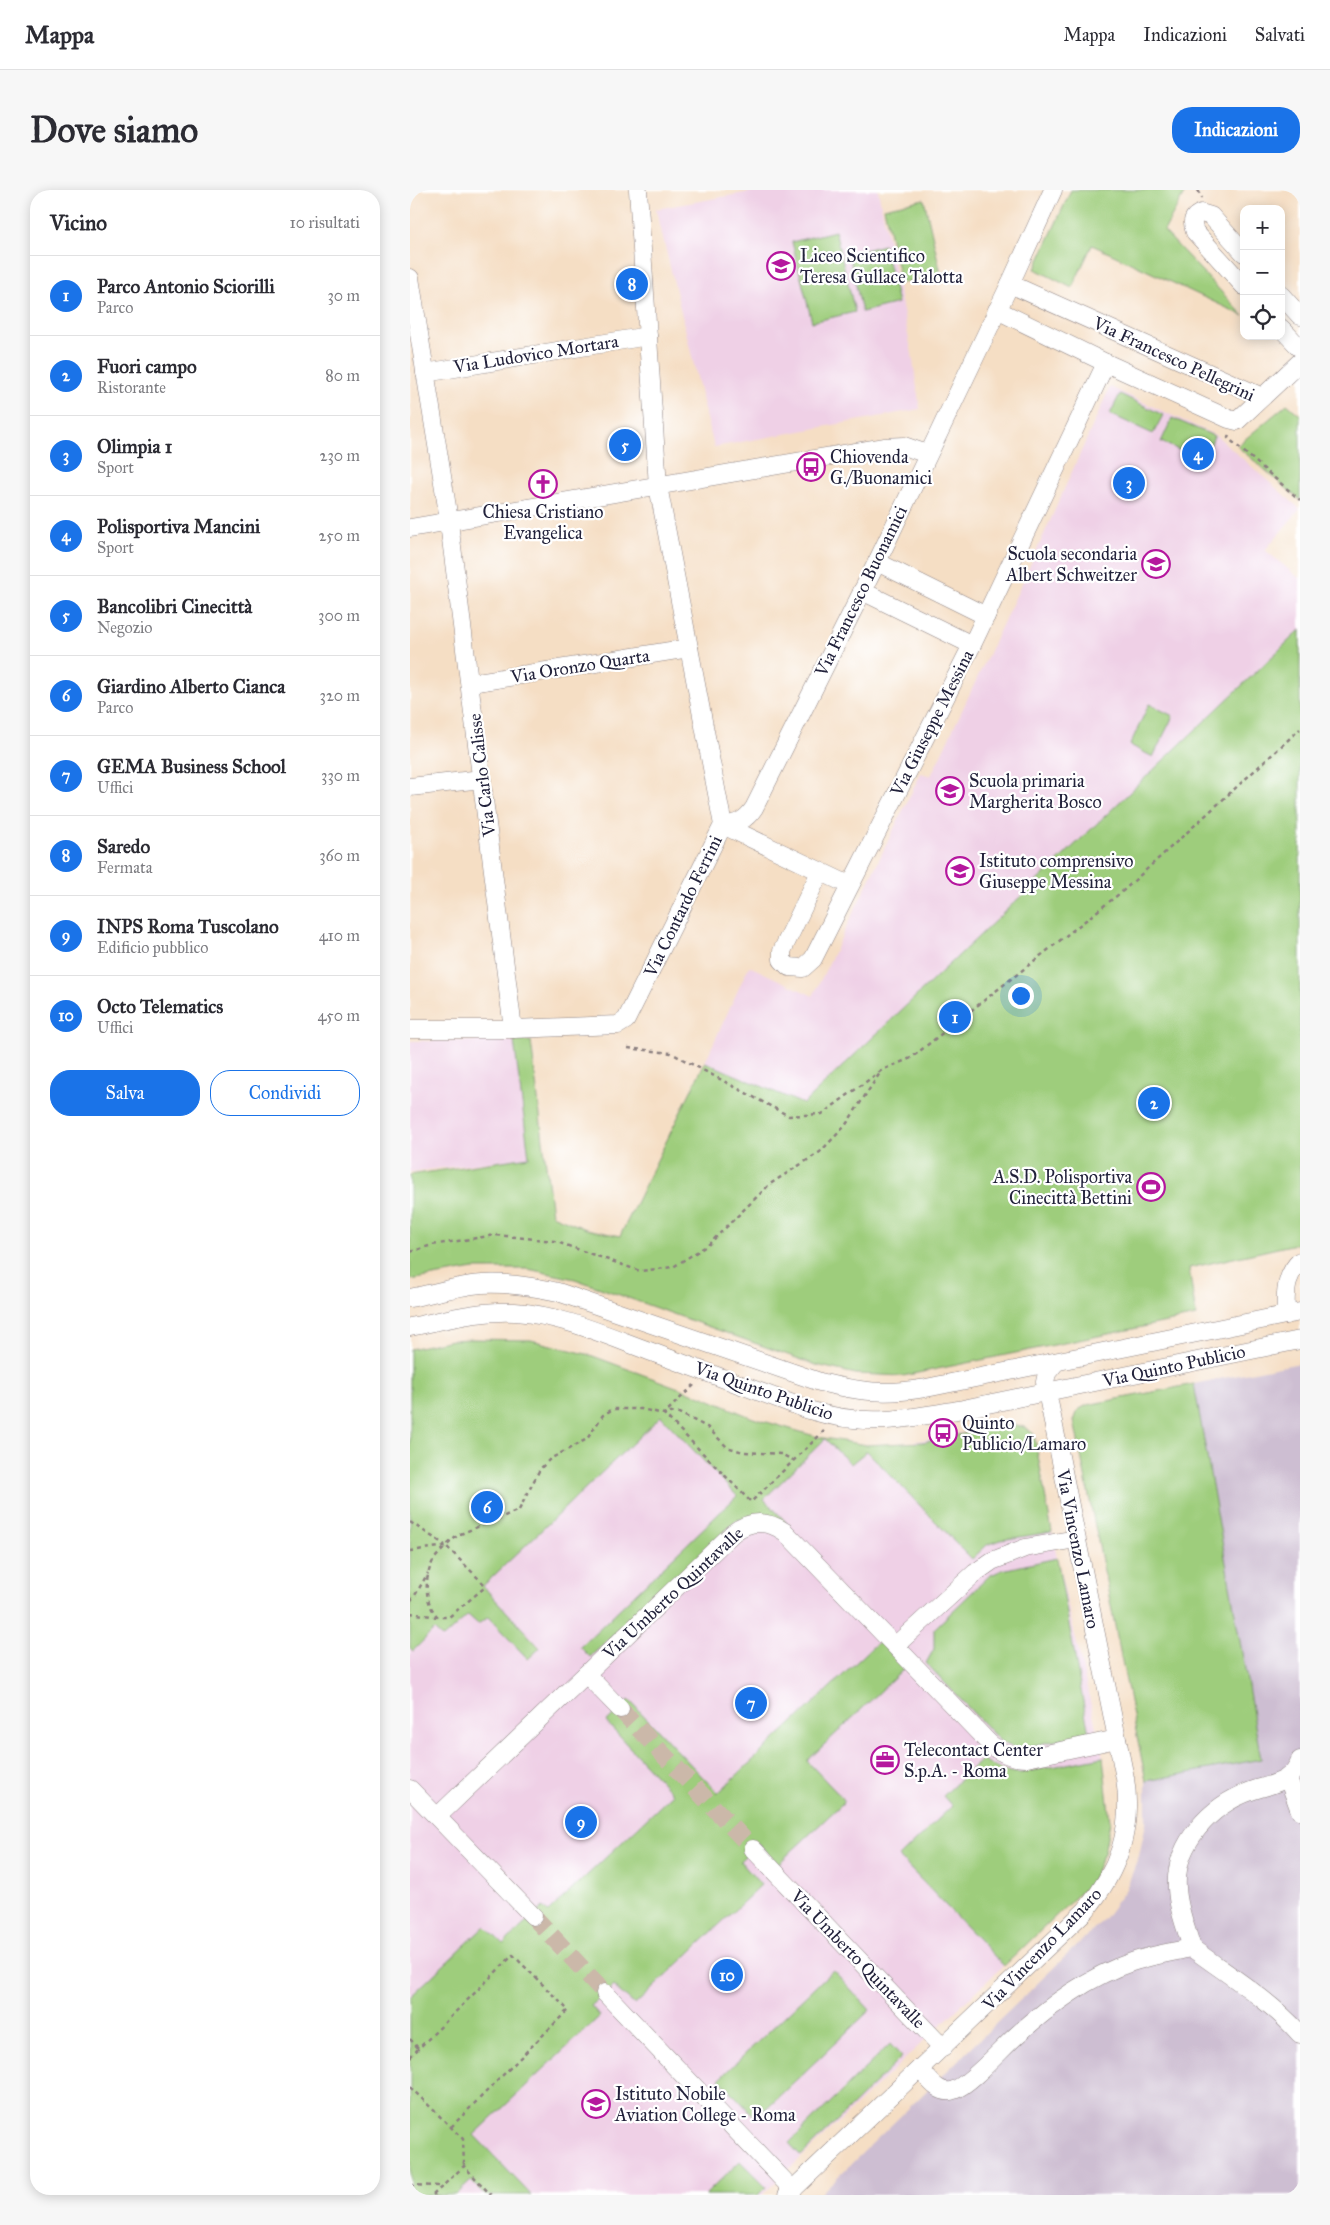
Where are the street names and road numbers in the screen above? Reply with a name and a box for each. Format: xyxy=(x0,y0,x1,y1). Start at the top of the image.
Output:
street label: Via Francesco Pellegrini xyxy=(1088,311,1258,407)
street label: Via Ludovico Mortara xyxy=(451,330,620,378)
street label: Via Francesco Buonamici xyxy=(810,502,912,681)
street label: Via Oronzo Quarta xyxy=(508,644,651,688)
street label: Via Giuseppe Messina xyxy=(885,646,979,801)
street label: Via Carlo Calisse xyxy=(464,712,501,839)
street label: Via Contardo Ferrini xyxy=(639,832,727,981)
street label: Via Quinto Publicio xyxy=(1100,1340,1247,1392)
street label: Via Quinto Publicio xyxy=(691,1357,836,1425)
street label: Via Vincenzo Lamaro xyxy=(1052,1466,1104,1631)
street label: Via Umberto Quintavalle xyxy=(597,1522,748,1665)
street label: Via Vincenzo Lamaro xyxy=(977,1883,1106,2016)
street label: Via Umberto Quintavalle xyxy=(785,1884,930,2033)

